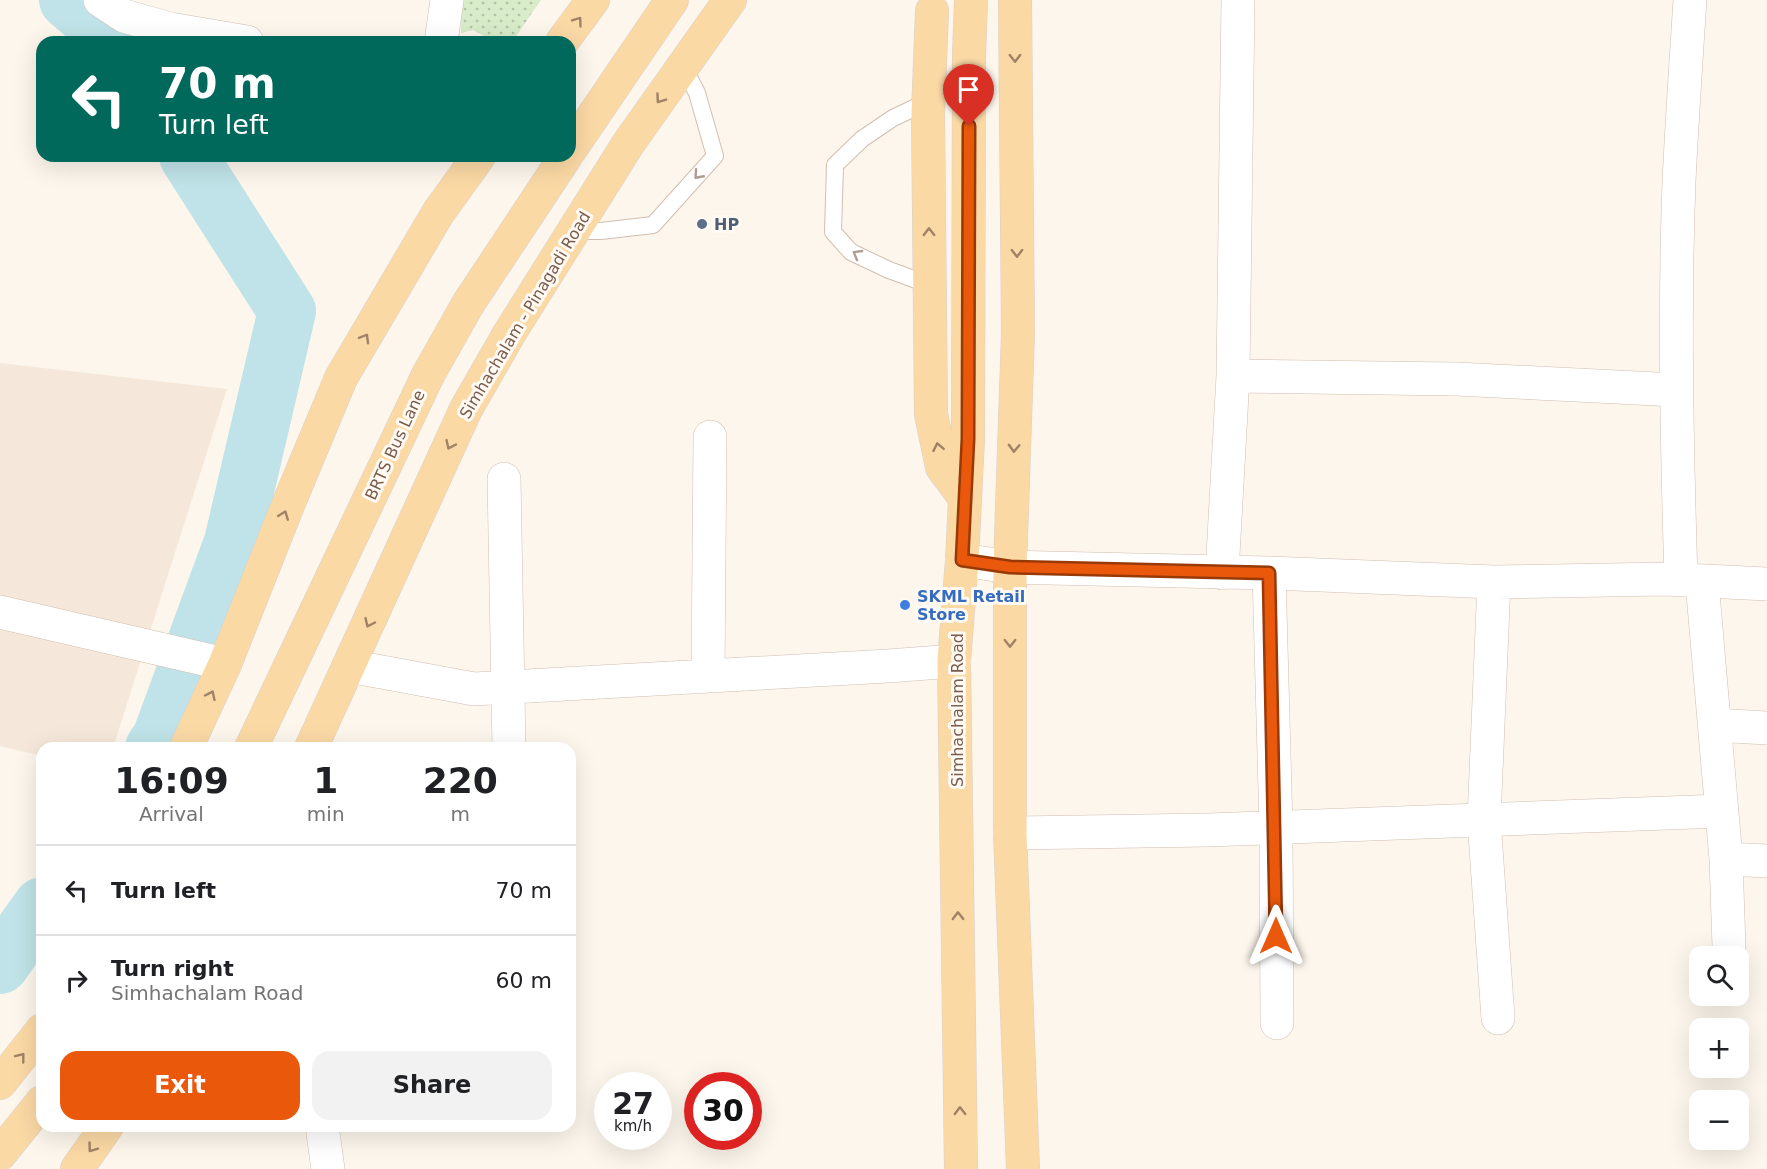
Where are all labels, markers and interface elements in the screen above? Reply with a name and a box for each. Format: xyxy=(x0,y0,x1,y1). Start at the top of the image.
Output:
one-way arrow xyxy=(570,17,581,28)
one-way arrow xyxy=(1009,54,1021,63)
text: 70 m xyxy=(159,59,276,108)
icon: left xyxy=(60,60,138,138)
pin xyxy=(943,64,994,126)
icon: arrive xyxy=(952,73,985,106)
one-way arrow xyxy=(656,93,667,104)
text: Turn left xyxy=(159,109,269,140)
one-way arrow xyxy=(694,168,705,179)
street label: Simhachalam - Pinagadi Road xyxy=(456,208,594,422)
place label: HP xyxy=(714,215,739,234)
marker: HP xyxy=(695,217,709,231)
one-way arrow xyxy=(923,228,936,237)
one-way arrow xyxy=(1011,249,1023,258)
one-way arrow xyxy=(853,250,863,261)
one-way arrow xyxy=(357,334,369,344)
street label: BRTS Bus Lane xyxy=(361,387,429,503)
one-way arrow xyxy=(445,439,457,450)
one-way arrow xyxy=(932,443,945,453)
one-way arrow xyxy=(1008,444,1021,453)
one-way arrow xyxy=(277,510,289,521)
place label: SKML Retail Store xyxy=(917,587,1025,624)
marker: SKML Retail Store xyxy=(898,598,912,612)
one-way arrow xyxy=(364,616,376,627)
street label: Simhachalam Road xyxy=(948,633,967,787)
one-way arrow xyxy=(1004,639,1016,648)
one-way arrow xyxy=(203,691,215,702)
text: 16:09 xyxy=(114,760,229,801)
text: 1 xyxy=(313,760,338,801)
text: 220 xyxy=(423,760,498,801)
text: Arrival xyxy=(139,802,204,826)
text: min xyxy=(307,802,345,826)
text: m xyxy=(451,802,470,826)
icon: left xyxy=(60,874,93,907)
text: Turn left xyxy=(111,878,216,903)
text: 70 m xyxy=(496,878,552,903)
position arrow xyxy=(1244,904,1308,968)
one-way arrow xyxy=(952,911,965,920)
map controls xyxy=(1689,946,1749,1150)
button: search xyxy=(1689,946,1749,1006)
text: Turn right xyxy=(111,956,234,981)
icon: right xyxy=(60,964,93,997)
text: 60 m xyxy=(496,968,552,993)
text: Simhachalam Road xyxy=(111,981,303,1005)
button: + xyxy=(1689,1018,1749,1078)
button: Exit xyxy=(60,1051,300,1120)
button: Share xyxy=(312,1051,552,1120)
one-way arrow xyxy=(14,1052,25,1063)
speed limit sign: 30 xyxy=(684,1072,762,1150)
text: 27 xyxy=(612,1086,654,1121)
button: − xyxy=(1689,1090,1749,1150)
one-way arrow xyxy=(954,1106,967,1115)
text: km/h xyxy=(614,1117,652,1135)
one-way arrow xyxy=(88,1141,99,1152)

